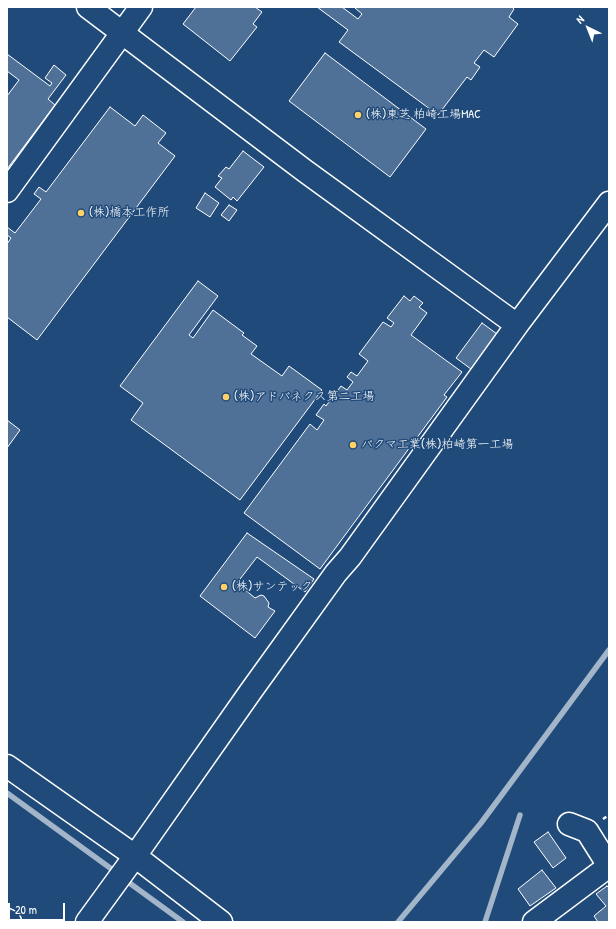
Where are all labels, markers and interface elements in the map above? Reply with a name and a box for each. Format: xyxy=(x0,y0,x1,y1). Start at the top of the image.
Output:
north arrow xyxy=(568,8,608,48)
text: N xyxy=(573,12,587,26)
place label: (株)東芝 柏崎工場MAC xyxy=(366,108,481,122)
marker: (株)東芝 柏崎工場MAC xyxy=(353,110,363,120)
place label: (株)橋本工作所 xyxy=(89,206,169,220)
marker: (株)橋本工作所 xyxy=(76,208,86,218)
place label: (株)アドバネクス第二工場 xyxy=(234,390,374,404)
marker: (株)アドバネクス第二工場 xyxy=(221,392,231,402)
place label: バクマ工業(株)柏崎第一工場 xyxy=(361,438,513,452)
marker: バクマ工業(株)柏崎第一工場 xyxy=(348,440,358,450)
place label: (株)サンテック xyxy=(232,580,312,594)
marker: (株)サンテック xyxy=(219,582,229,592)
scale bar xyxy=(10,895,67,921)
text: 20 m xyxy=(15,901,37,918)

